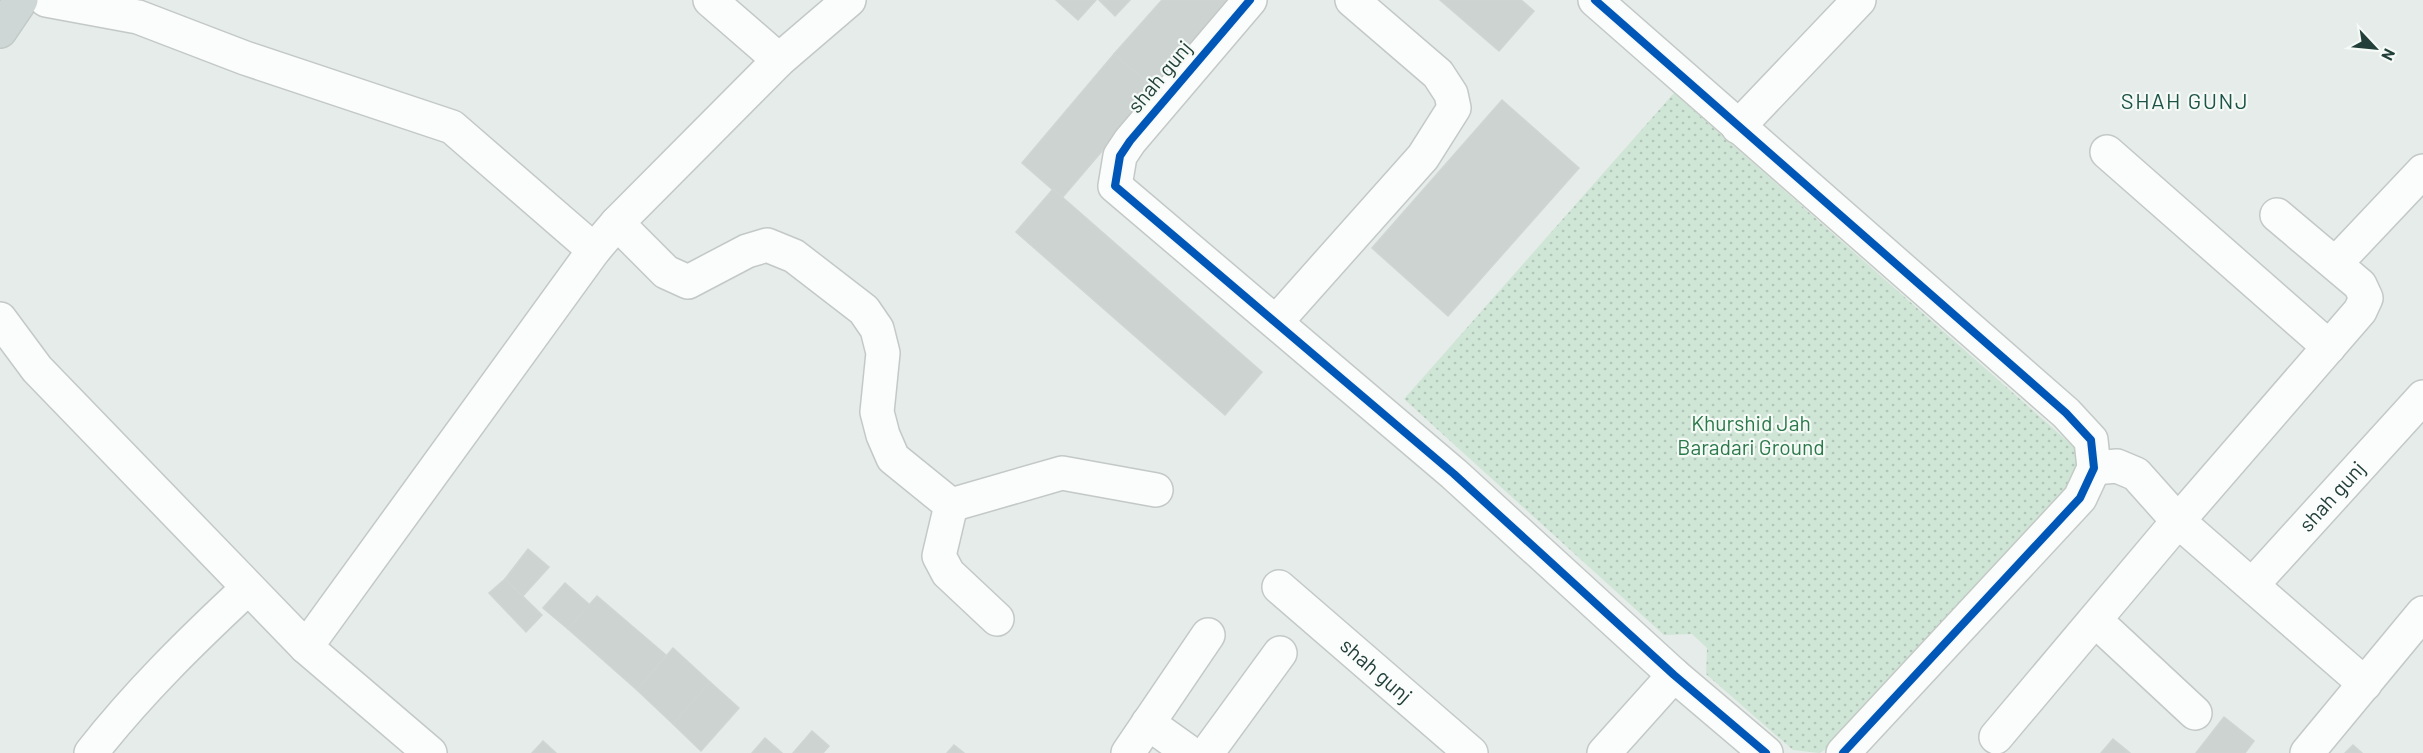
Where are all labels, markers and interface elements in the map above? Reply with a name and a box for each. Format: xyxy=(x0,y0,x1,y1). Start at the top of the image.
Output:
north arrow xyxy=(2345,18,2405,78)
street label: shah gunj xyxy=(1121,35,1196,117)
text: N xyxy=(2378,46,2400,64)
district label: SHAH GUNJ xyxy=(2121,87,2249,113)
park label: Khurshid Jah Baradari Ground xyxy=(1677,410,1825,459)
street label: shah gunj xyxy=(2293,455,2370,536)
street label: shah gunj xyxy=(1336,632,1418,707)

